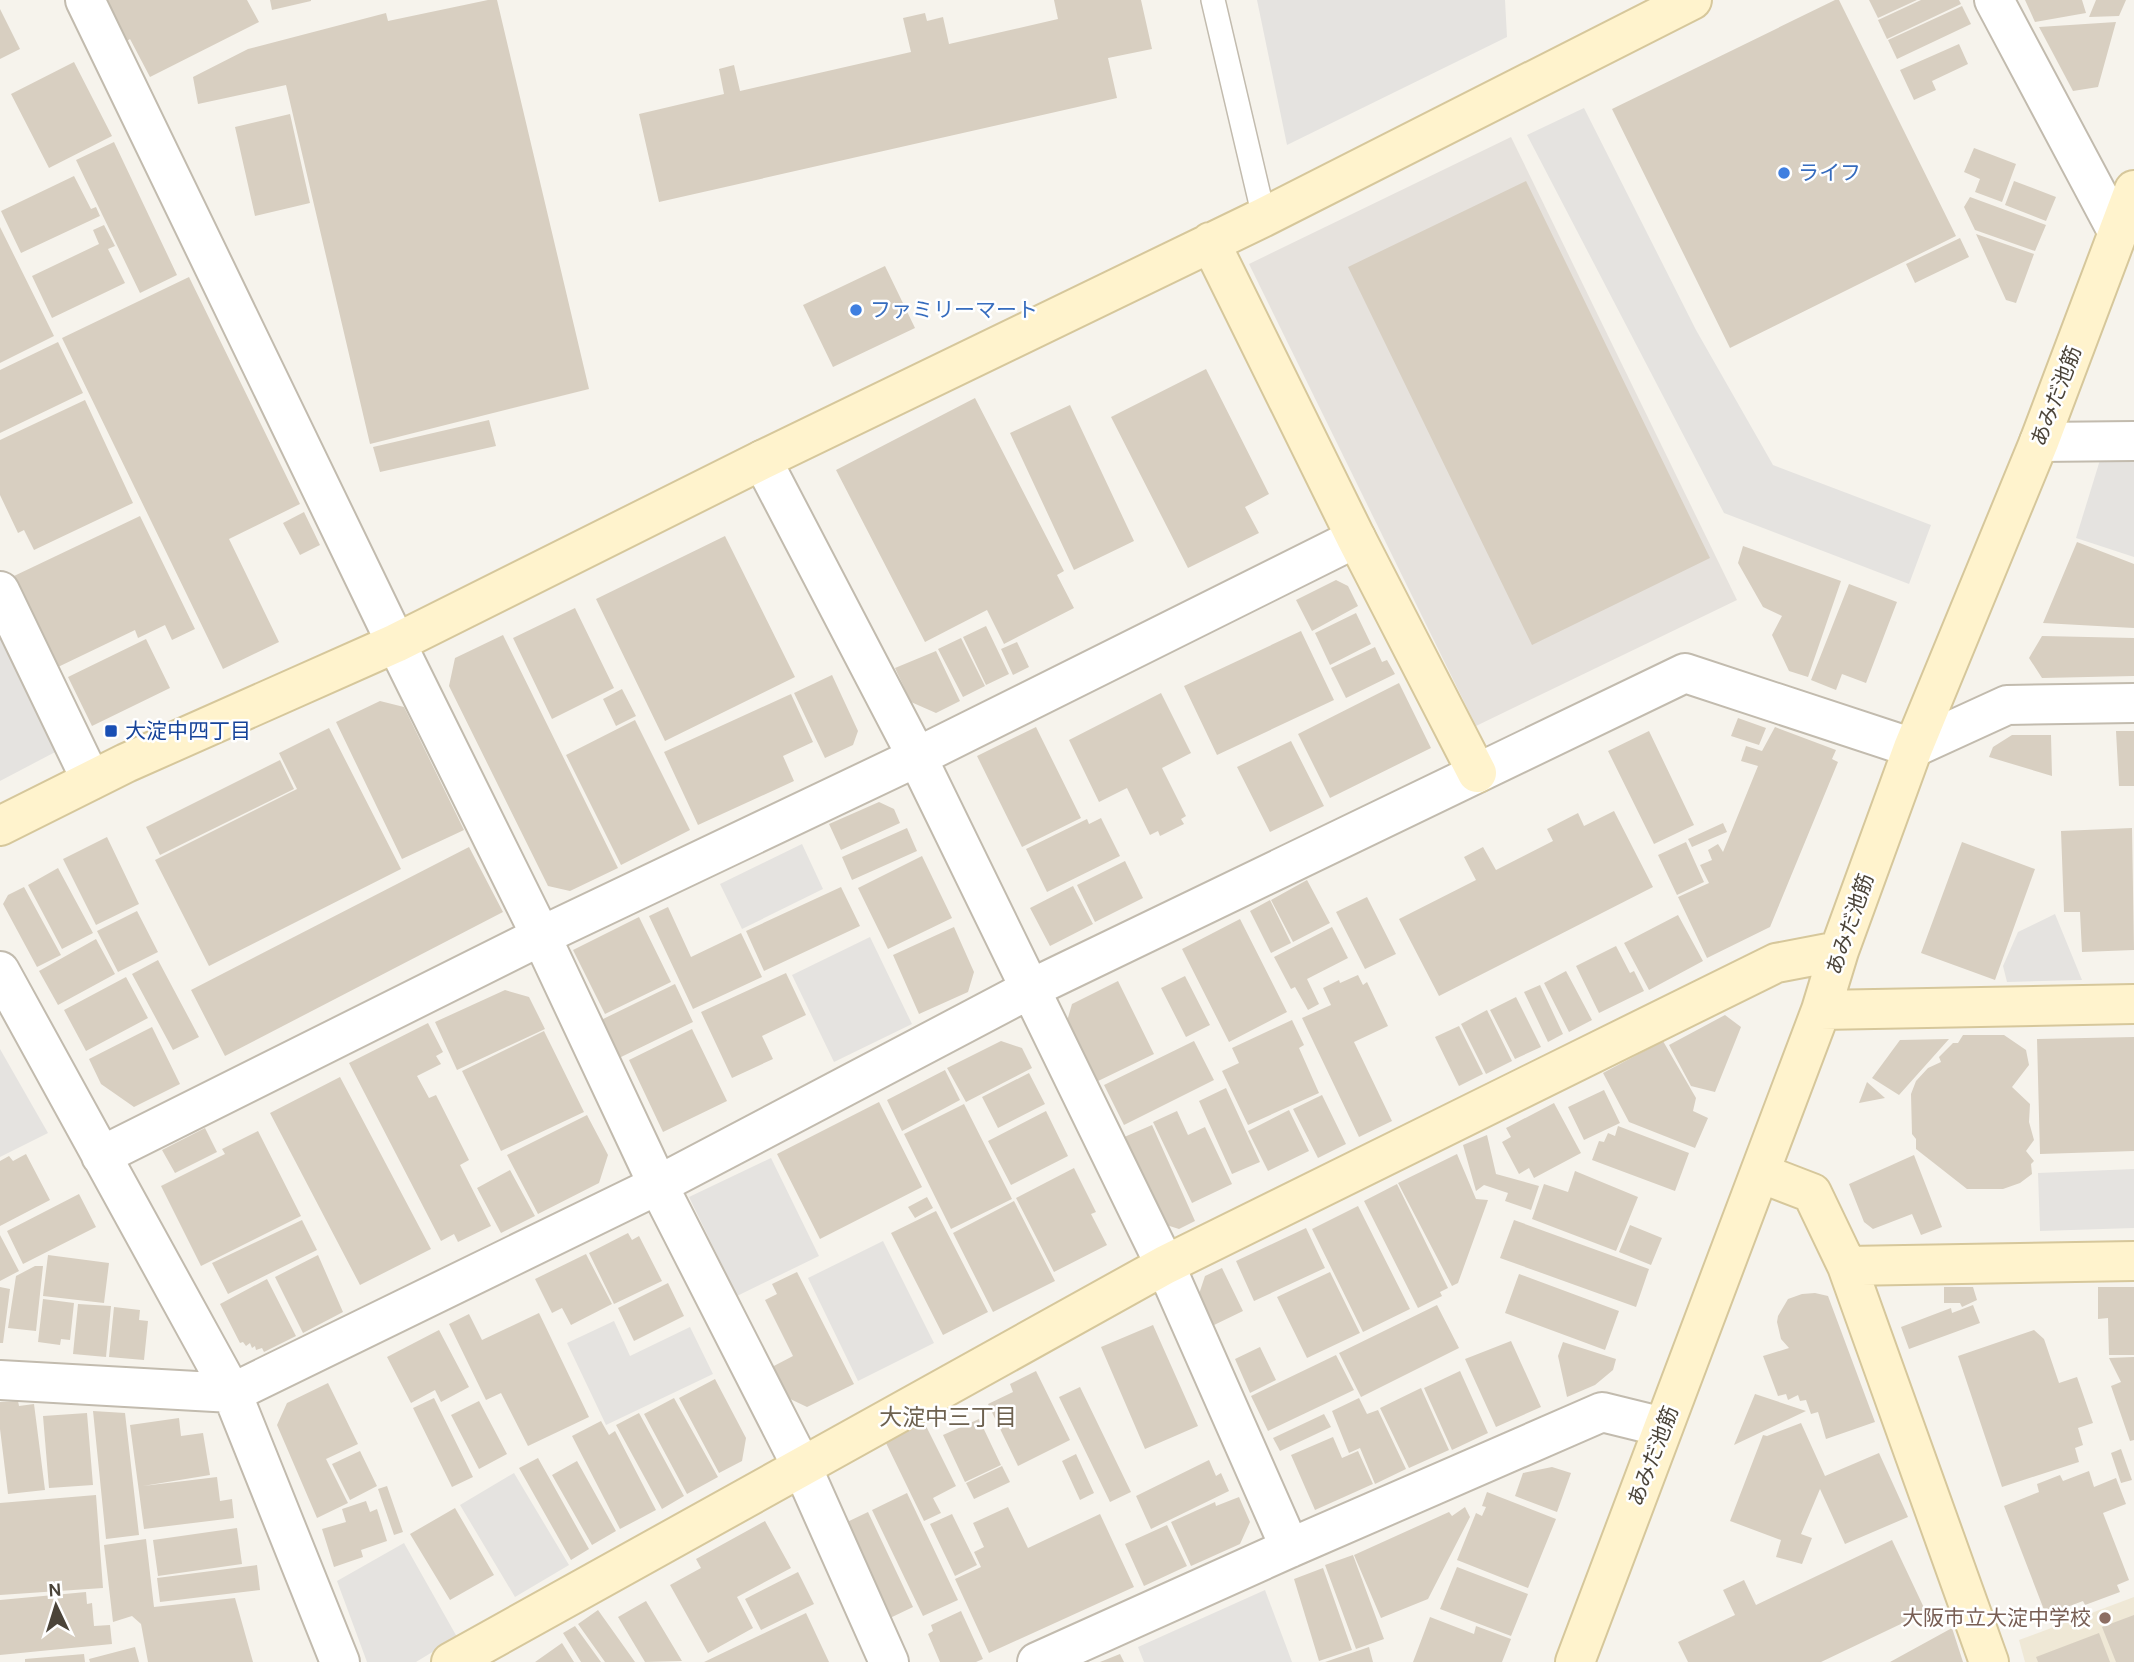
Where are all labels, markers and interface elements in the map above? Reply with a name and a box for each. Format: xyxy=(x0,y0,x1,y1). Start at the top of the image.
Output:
place label: ライフ xyxy=(1798,161,1861,185)
marker: ライフ xyxy=(1776,165,1792,181)
place label: ファミリーマート xyxy=(870,298,1038,322)
marker: ファミリーマート xyxy=(848,302,864,318)
street label: あみだ池筋 xyxy=(2026,343,2086,449)
place label: 大淀中四丁目 xyxy=(125,719,251,743)
marker: 大淀中四丁目 xyxy=(103,723,119,739)
street label: あみだ池筋 xyxy=(1822,870,1878,978)
street label: あみだ池筋 xyxy=(1623,1403,1683,1509)
district label: 大淀中三丁目 xyxy=(879,1404,1017,1431)
north arrow xyxy=(21,1571,91,1641)
text: N xyxy=(47,1579,62,1601)
place label: 大阪市立大淀中学校 xyxy=(1902,1606,2091,1630)
marker: 大阪市立大淀中学校 xyxy=(2097,1610,2113,1626)

